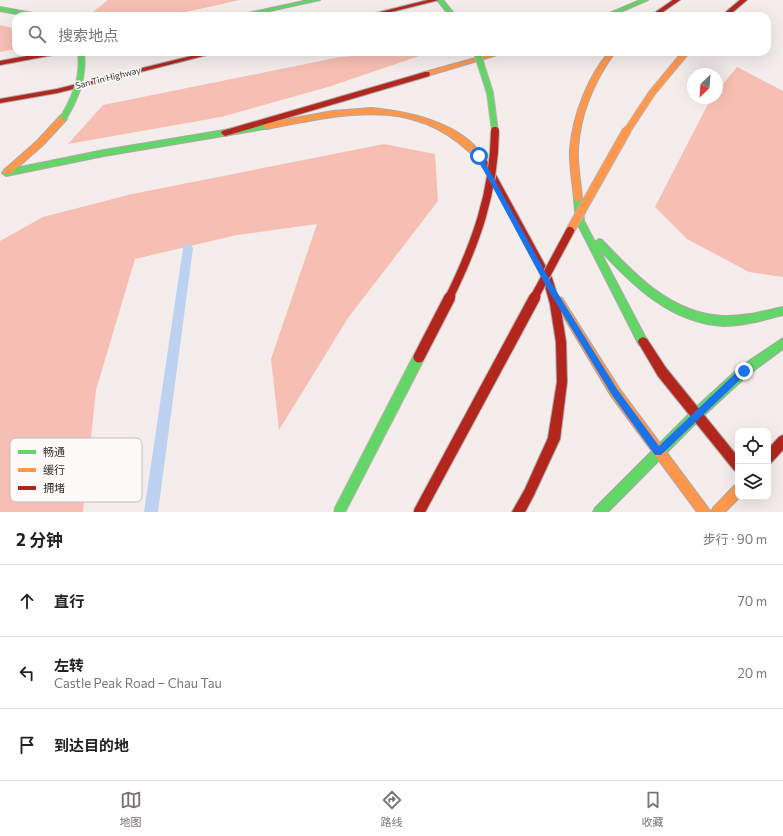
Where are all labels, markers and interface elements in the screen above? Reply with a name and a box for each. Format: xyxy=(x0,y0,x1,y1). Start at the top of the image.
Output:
search box xyxy=(12,12,771,56)
icon: search xyxy=(26,23,48,45)
text: 搜索地点 xyxy=(58,26,118,44)
street label: San Tin Highway xyxy=(74,64,142,91)
north arrow xyxy=(687,68,723,104)
route start xyxy=(470,147,488,165)
route end xyxy=(735,362,753,380)
map controls xyxy=(735,428,771,500)
button: locate xyxy=(735,428,771,464)
legend xyxy=(10,438,142,502)
text: 畅通 xyxy=(43,445,65,458)
text: 缓行 xyxy=(43,463,65,476)
button: layers xyxy=(735,464,771,500)
text: 拥堵 xyxy=(43,481,65,494)
text: 2 分钟 xyxy=(16,529,63,550)
text: 步行 · 90 m xyxy=(703,531,767,547)
icon: ahead xyxy=(16,590,38,612)
text: 直行 xyxy=(54,592,84,610)
text: 70 m xyxy=(738,593,767,609)
text: 左转 xyxy=(54,656,84,674)
icon: left xyxy=(16,662,38,684)
text: 20 m xyxy=(738,665,767,681)
text: Castle Peak Road – Chau Tau xyxy=(54,675,222,691)
icon: arrive xyxy=(16,734,38,756)
text: 到达目的地 xyxy=(54,736,129,754)
tab: 地图 xyxy=(120,789,142,829)
tab: 路线 xyxy=(381,789,403,829)
tab: 收藏 xyxy=(642,789,664,829)

